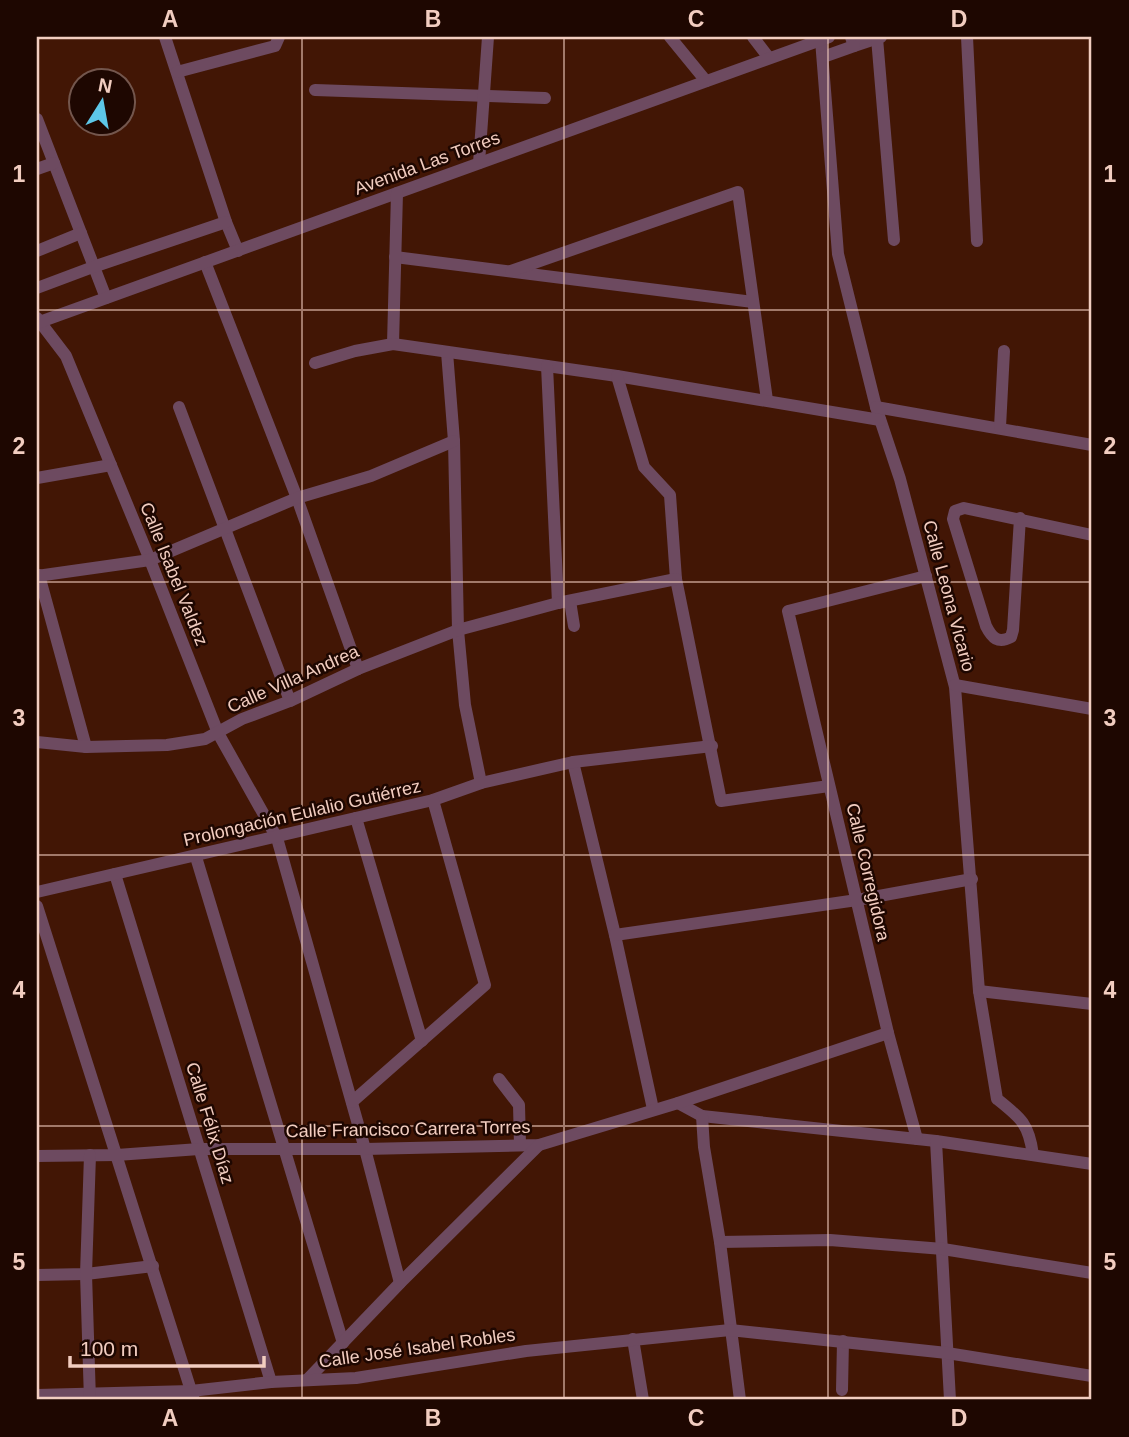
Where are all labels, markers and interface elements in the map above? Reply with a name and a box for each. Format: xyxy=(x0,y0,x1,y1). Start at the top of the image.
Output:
text: A xyxy=(162,6,178,32)
text: B xyxy=(425,6,441,32)
text: C xyxy=(688,6,704,32)
text: D xyxy=(951,6,967,32)
north arrow xyxy=(66,66,136,136)
text: N xyxy=(96,74,114,97)
street label: Avenida Las Torres xyxy=(351,127,503,199)
text: 1 xyxy=(13,161,26,187)
text: 1 xyxy=(1104,161,1117,187)
text: 2 xyxy=(13,433,25,459)
text: 2 xyxy=(1104,433,1116,459)
street label: Calle Isabel Valdez xyxy=(136,499,212,649)
street label: Calle Leona Vicario xyxy=(919,518,979,674)
street label: Calle Villa Andrea xyxy=(224,641,363,717)
text: 3 xyxy=(13,705,25,731)
text: 3 xyxy=(1104,705,1116,731)
street label: Prolongación Eulalio Gutiérrez xyxy=(181,776,423,850)
street label: Calle Corregidora xyxy=(842,801,894,944)
text: 4 xyxy=(13,977,26,1003)
text: 4 xyxy=(1104,977,1117,1003)
street label: Calle Félix Díaz xyxy=(182,1060,238,1186)
street label: Calle Francisco Carrera Torres xyxy=(285,1117,531,1141)
text: 5 xyxy=(13,1249,26,1275)
text: 5 xyxy=(1104,1249,1117,1275)
street label: Calle José Isabel Robles xyxy=(318,1324,516,1372)
scale bar xyxy=(70,1325,264,1369)
text: 100 m xyxy=(80,1337,138,1360)
text: A xyxy=(162,1405,178,1431)
text: B xyxy=(425,1405,441,1431)
text: C xyxy=(688,1405,704,1431)
text: D xyxy=(951,1405,967,1431)

